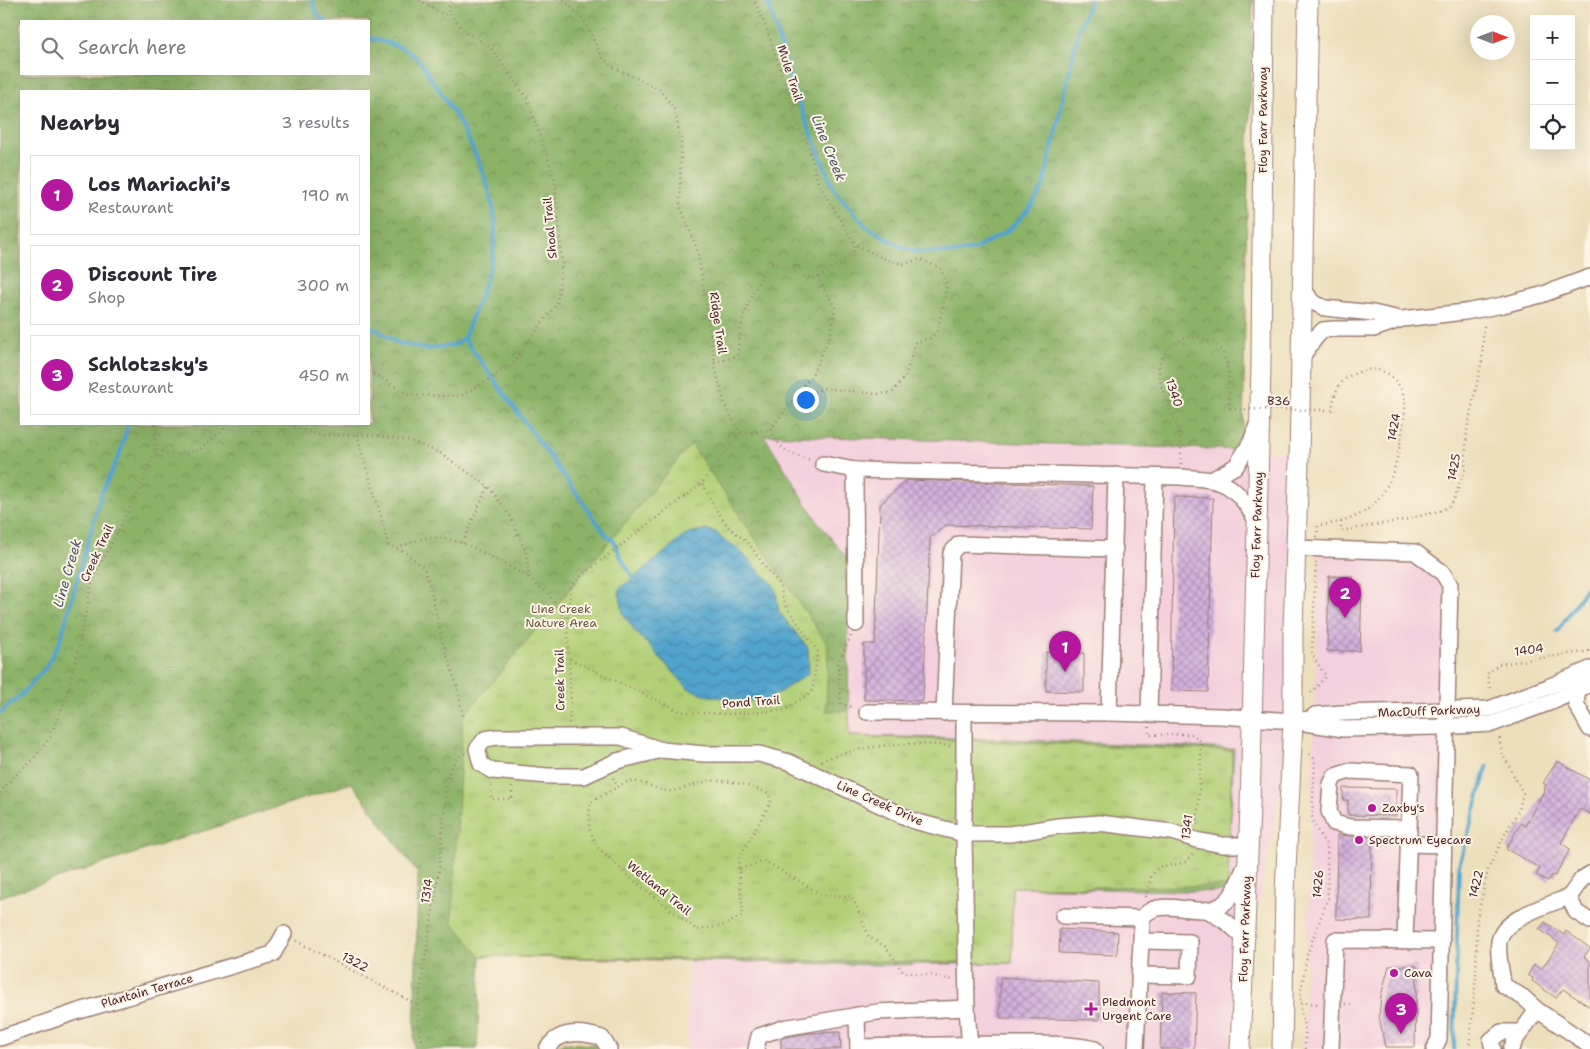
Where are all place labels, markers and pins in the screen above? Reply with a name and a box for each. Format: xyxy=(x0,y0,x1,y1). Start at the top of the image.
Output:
pin: 2 xyxy=(1329,577,1361,618)
pin: 1 xyxy=(1049,631,1081,672)
place label: Zaxby's xyxy=(1382,800,1425,816)
marker: Zaxby's xyxy=(1366,802,1378,814)
place label: Spectrum Eyecare xyxy=(1369,832,1472,848)
marker: Spectrum Eyecare xyxy=(1353,834,1365,846)
place label: Cava xyxy=(1404,965,1432,981)
marker: Cava xyxy=(1388,967,1400,979)
pin: 3 xyxy=(1385,993,1417,1034)
place label: Piedmont Urgent Care xyxy=(1102,994,1172,1024)
marker: Piedmont Urgent Care xyxy=(1084,1002,1098,1016)

